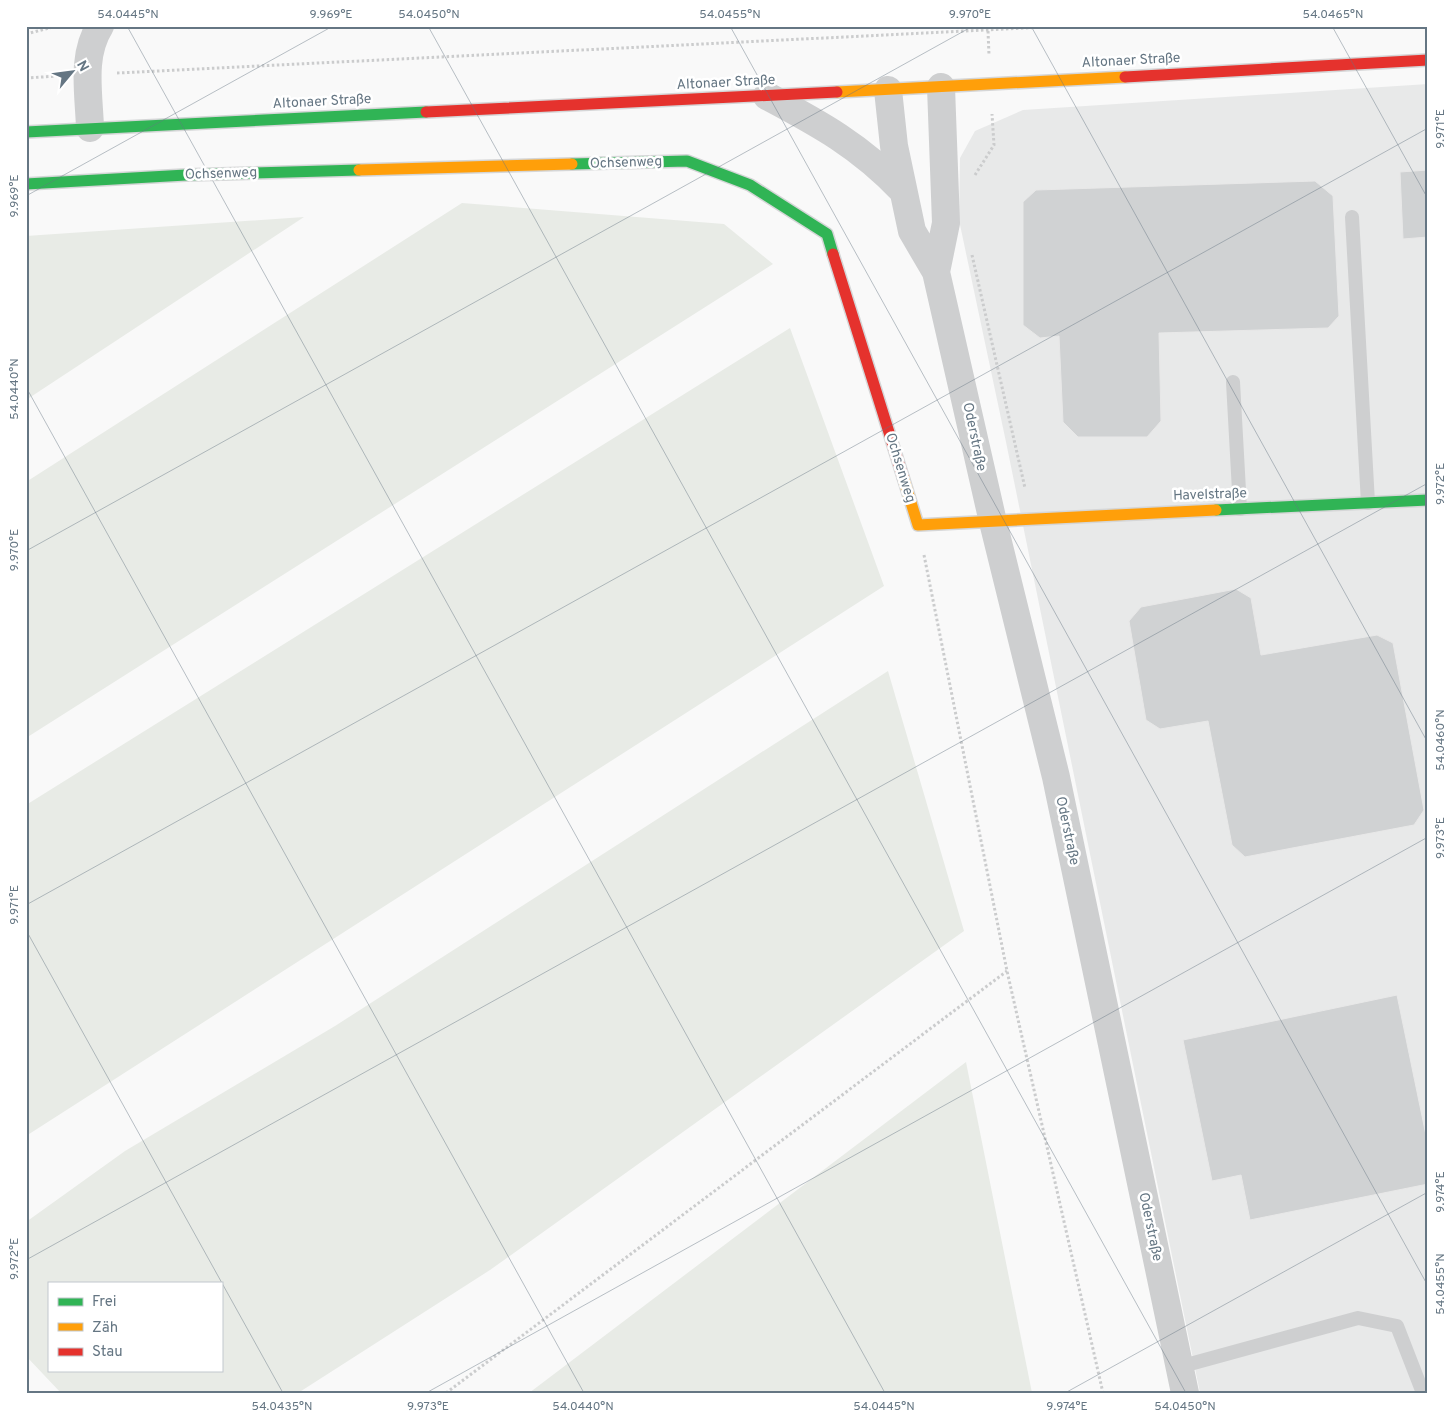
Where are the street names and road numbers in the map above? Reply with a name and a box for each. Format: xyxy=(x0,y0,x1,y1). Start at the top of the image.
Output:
street label: Altonaer Straße xyxy=(1081,50,1181,72)
street label: Altonaer Straße xyxy=(676,72,776,94)
street label: Altonaer Straße xyxy=(272,91,372,113)
street label: Ochsenweg xyxy=(590,153,662,173)
street label: Ochsenweg xyxy=(185,164,257,184)
street label: Oderstraße xyxy=(958,401,990,473)
street label: Ochsenweg xyxy=(881,431,919,505)
street label: Havelstraße xyxy=(1173,485,1247,505)
street label: Oderstraße xyxy=(1051,795,1083,867)
street label: Oderstraße xyxy=(1134,1191,1166,1263)

